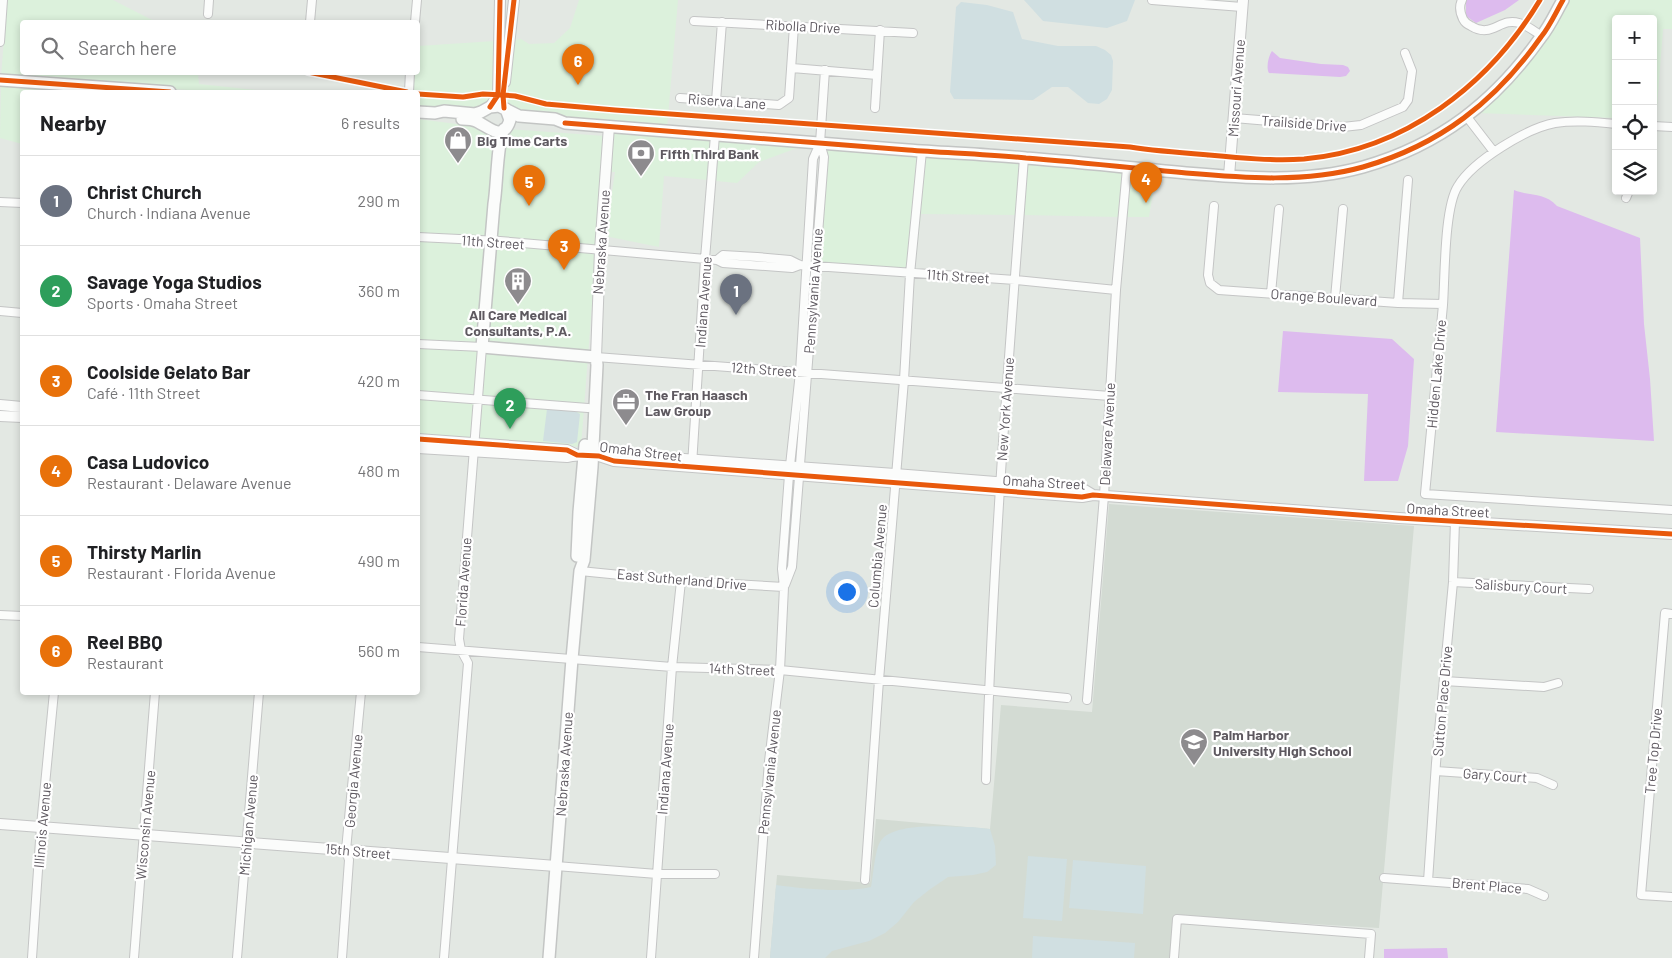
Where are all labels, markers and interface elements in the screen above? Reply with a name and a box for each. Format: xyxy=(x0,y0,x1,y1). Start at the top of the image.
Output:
map controls xyxy=(1612,15,1657,195)
button: + xyxy=(1612,15,1657,60)
street label: Ribolla Drive xyxy=(765,16,841,36)
search box xyxy=(20,20,420,75)
icon: search xyxy=(38,34,66,62)
text: Search here xyxy=(78,36,177,59)
street label: Missouri Avenue xyxy=(1224,39,1248,137)
pin: 6 xyxy=(562,44,594,85)
button: − xyxy=(1612,60,1657,105)
street label: Riserva Lane xyxy=(687,90,767,112)
button: locate xyxy=(1612,105,1657,150)
text: Nearby xyxy=(40,110,106,135)
street label: Trailside Drive xyxy=(1261,112,1347,134)
text: 6 results xyxy=(341,113,400,132)
shop icon: Big Time Carts xyxy=(443,125,473,164)
place label: Big Time Carts xyxy=(477,132,567,149)
bank icon: Fifth Third Bank xyxy=(626,138,656,177)
place label: Fifth Third Bank xyxy=(660,145,760,162)
button: layers xyxy=(1612,150,1657,195)
pin: 4 xyxy=(1130,162,1162,203)
pin: 5 xyxy=(513,165,545,206)
text: Christ Church xyxy=(87,180,202,203)
street label: Nebraska Avenue xyxy=(589,189,613,295)
text: 1 xyxy=(53,191,59,210)
text: 290 m xyxy=(358,191,400,210)
text: Church · Indiana Avenue xyxy=(87,203,251,222)
street label: Pennsylvania Avenue xyxy=(800,228,826,354)
pin: 3 xyxy=(548,229,580,270)
street label: 11th Street xyxy=(461,231,525,253)
street label: Indiana Avenue xyxy=(691,256,715,348)
street label: 11th Street xyxy=(926,265,990,287)
building icon: All Care Medical Consultants, P.A. xyxy=(503,266,533,305)
text: Savage Yoga Studios xyxy=(87,270,262,293)
pin: 1 xyxy=(720,274,752,315)
text: 2 xyxy=(52,281,60,300)
text: 360 m xyxy=(358,281,400,300)
street label: Orange Boulevard xyxy=(1270,285,1378,309)
text: Sports · Omaha Street xyxy=(87,293,238,312)
place label: All Care Medical Consultants, P.A. xyxy=(465,306,571,339)
street label: Hidden Lake Drive xyxy=(1423,319,1449,429)
street label: New York Avenue xyxy=(993,357,1017,461)
street label: 12th Street xyxy=(730,358,798,380)
text: Coolside Gelato Bar xyxy=(87,360,251,383)
text: 3 xyxy=(52,371,60,390)
text: 420 m xyxy=(357,371,400,390)
street label: Delaware Avenue xyxy=(1096,382,1118,486)
text: Café · 11th Street xyxy=(87,383,201,402)
place label: The Fran Haasch Law Group xyxy=(645,386,748,419)
office icon: The Fran Haasch Law Group xyxy=(611,387,641,426)
pin: 2 xyxy=(494,388,526,429)
street label: Omaha Street xyxy=(599,437,683,465)
text: Casa Ludovico xyxy=(87,450,209,473)
text: 4 xyxy=(51,461,61,480)
text: 480 m xyxy=(357,461,400,480)
street label: Omaha Street xyxy=(1002,471,1086,493)
text: Restaurant · Delaware Avenue xyxy=(87,473,292,492)
street label: Omaha Street xyxy=(1406,499,1490,521)
street label: Columbia Avenue xyxy=(864,503,890,609)
street label: Florida Avenue xyxy=(451,537,475,627)
text: Thirsty Marlin xyxy=(87,540,201,563)
text: 5 xyxy=(52,551,60,570)
text: 490 m xyxy=(357,551,400,570)
text: Restaurant · Florida Avenue xyxy=(87,563,276,582)
street label: East Sutherland Drive xyxy=(616,565,748,593)
street label: Salisbury Court xyxy=(1474,575,1568,597)
your location xyxy=(834,579,860,605)
text: Reel BBQ xyxy=(87,630,163,653)
text: 6 xyxy=(52,641,60,660)
text: 560 m xyxy=(358,641,400,660)
street label: Sutton Place Drive xyxy=(1429,645,1455,757)
text: Restaurant xyxy=(87,653,164,672)
street label: 14th Street xyxy=(709,659,775,679)
street label: Tree Top Drive xyxy=(1641,707,1665,795)
street label: Pennsylvania Avenue xyxy=(754,709,784,835)
street label: Nebraska Avenue xyxy=(552,711,576,817)
street label: Indiana Avenue xyxy=(653,723,677,815)
place label: Palm Harbor University High School xyxy=(1213,726,1352,759)
school or university icon: Palm Harbor University High School xyxy=(1179,727,1209,766)
street label: Georgia Avenue xyxy=(340,733,366,829)
street label: Gary Court xyxy=(1462,764,1528,786)
street label: Wisconsin Avenue xyxy=(132,769,158,881)
street label: Michigan Avenue xyxy=(235,774,261,876)
street label: Illinois Avenue xyxy=(30,781,54,869)
street label: 15th Street xyxy=(325,840,391,862)
street label: Brent Place xyxy=(1451,873,1523,897)

